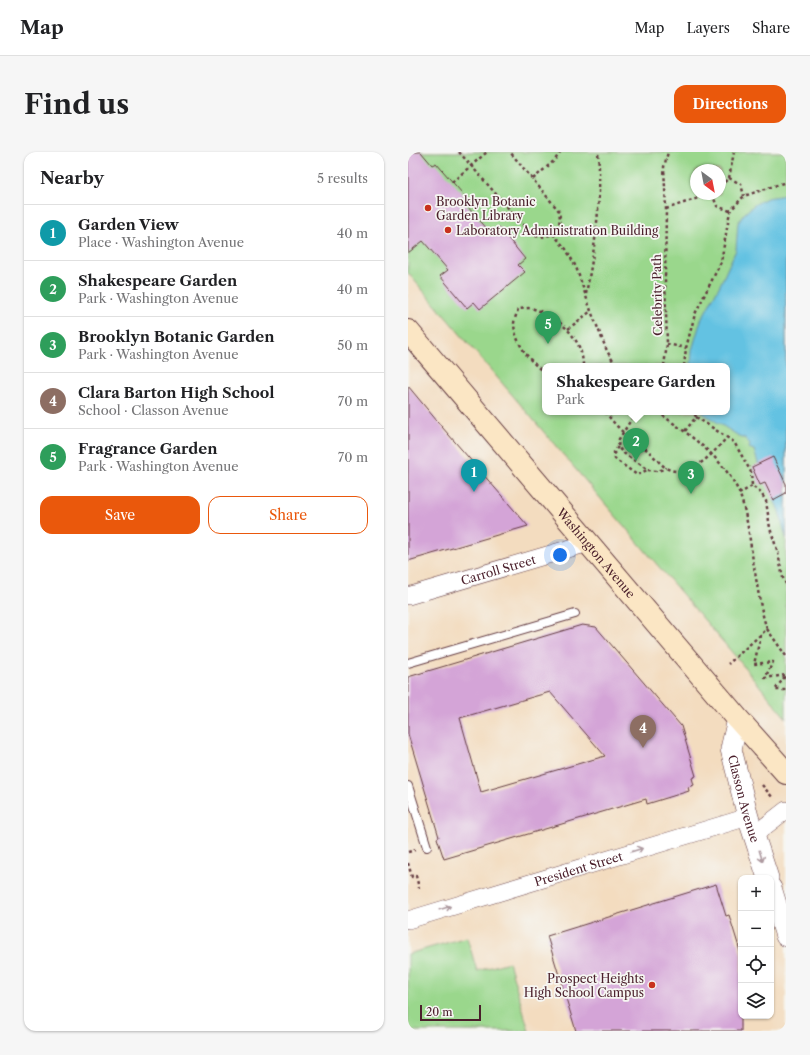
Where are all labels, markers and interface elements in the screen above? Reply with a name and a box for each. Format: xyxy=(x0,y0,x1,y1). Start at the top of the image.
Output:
text: Map xyxy=(20,16,64,39)
text: Map xyxy=(634,19,664,37)
text: Layers xyxy=(686,19,730,37)
text: Share xyxy=(752,19,790,37)
button: Directions xyxy=(674,85,786,123)
text: Find us xyxy=(24,87,129,121)
north arrow xyxy=(690,164,726,200)
text: Nearby xyxy=(40,168,104,188)
text: 5 results xyxy=(317,170,368,186)
place label: Brooklyn Botanic Garden Library xyxy=(436,194,536,223)
marker: Brooklyn Botanic Garden Library xyxy=(423,203,433,213)
text: Garden View xyxy=(78,215,179,234)
place label: Laboratory Administration Building xyxy=(456,223,659,238)
text: 1 xyxy=(50,225,56,241)
text: 40 m xyxy=(337,225,368,241)
marker: Laboratory Administration Building xyxy=(443,225,453,235)
text: Place · Washington Avenue xyxy=(78,234,244,250)
street label: Celebrity Path xyxy=(649,253,665,336)
text: Shakespeare Garden xyxy=(78,271,237,290)
text: 2 xyxy=(49,281,57,297)
text: 40 m xyxy=(337,281,368,297)
text: Park · Washington Avenue xyxy=(78,290,239,306)
pin: 5 xyxy=(535,311,561,344)
text: Brooklyn Botanic Garden xyxy=(78,327,275,346)
text: 3 xyxy=(49,337,57,353)
text: 50 m xyxy=(337,337,368,353)
text: Park · Washington Avenue xyxy=(78,346,239,362)
popup xyxy=(542,363,730,415)
text: Shakespeare Garden xyxy=(556,372,716,391)
text: Clara Barton High School xyxy=(78,383,275,402)
text: Park xyxy=(556,391,585,407)
text: 4 xyxy=(49,393,57,409)
text: 70 m xyxy=(338,393,368,409)
text: School · Classon Avenue xyxy=(78,402,228,418)
pin: 2 xyxy=(623,428,649,461)
text: Fragrance Garden xyxy=(78,439,218,458)
text: 5 xyxy=(49,449,57,465)
text: 70 m xyxy=(338,449,368,465)
text: Park · Washington Avenue xyxy=(78,458,239,474)
pin: 1 xyxy=(461,459,487,492)
pin: 3 xyxy=(678,461,704,494)
button: Save xyxy=(40,496,200,534)
button: Share xyxy=(208,496,368,534)
street label: Washington Avenue xyxy=(553,504,639,601)
your location xyxy=(550,545,570,565)
street label: Carroll Street xyxy=(459,551,538,588)
pin: 4 xyxy=(630,715,656,748)
street label: Classon Avenue xyxy=(725,753,763,844)
one-way arrow xyxy=(630,846,643,853)
street label: President Street xyxy=(532,848,625,889)
one-way arrow xyxy=(758,850,765,863)
map controls xyxy=(738,875,774,1019)
button: + xyxy=(738,875,774,911)
one-way arrow xyxy=(439,904,452,911)
button: − xyxy=(738,911,774,947)
button: locate xyxy=(738,947,774,983)
place label: Prospect Heights High School Campus xyxy=(524,971,644,1000)
marker: Prospect Heights High School Campus xyxy=(647,980,657,990)
button: layers xyxy=(738,983,774,1019)
scale bar xyxy=(420,1003,481,1022)
text: 20 m xyxy=(426,1005,452,1019)

